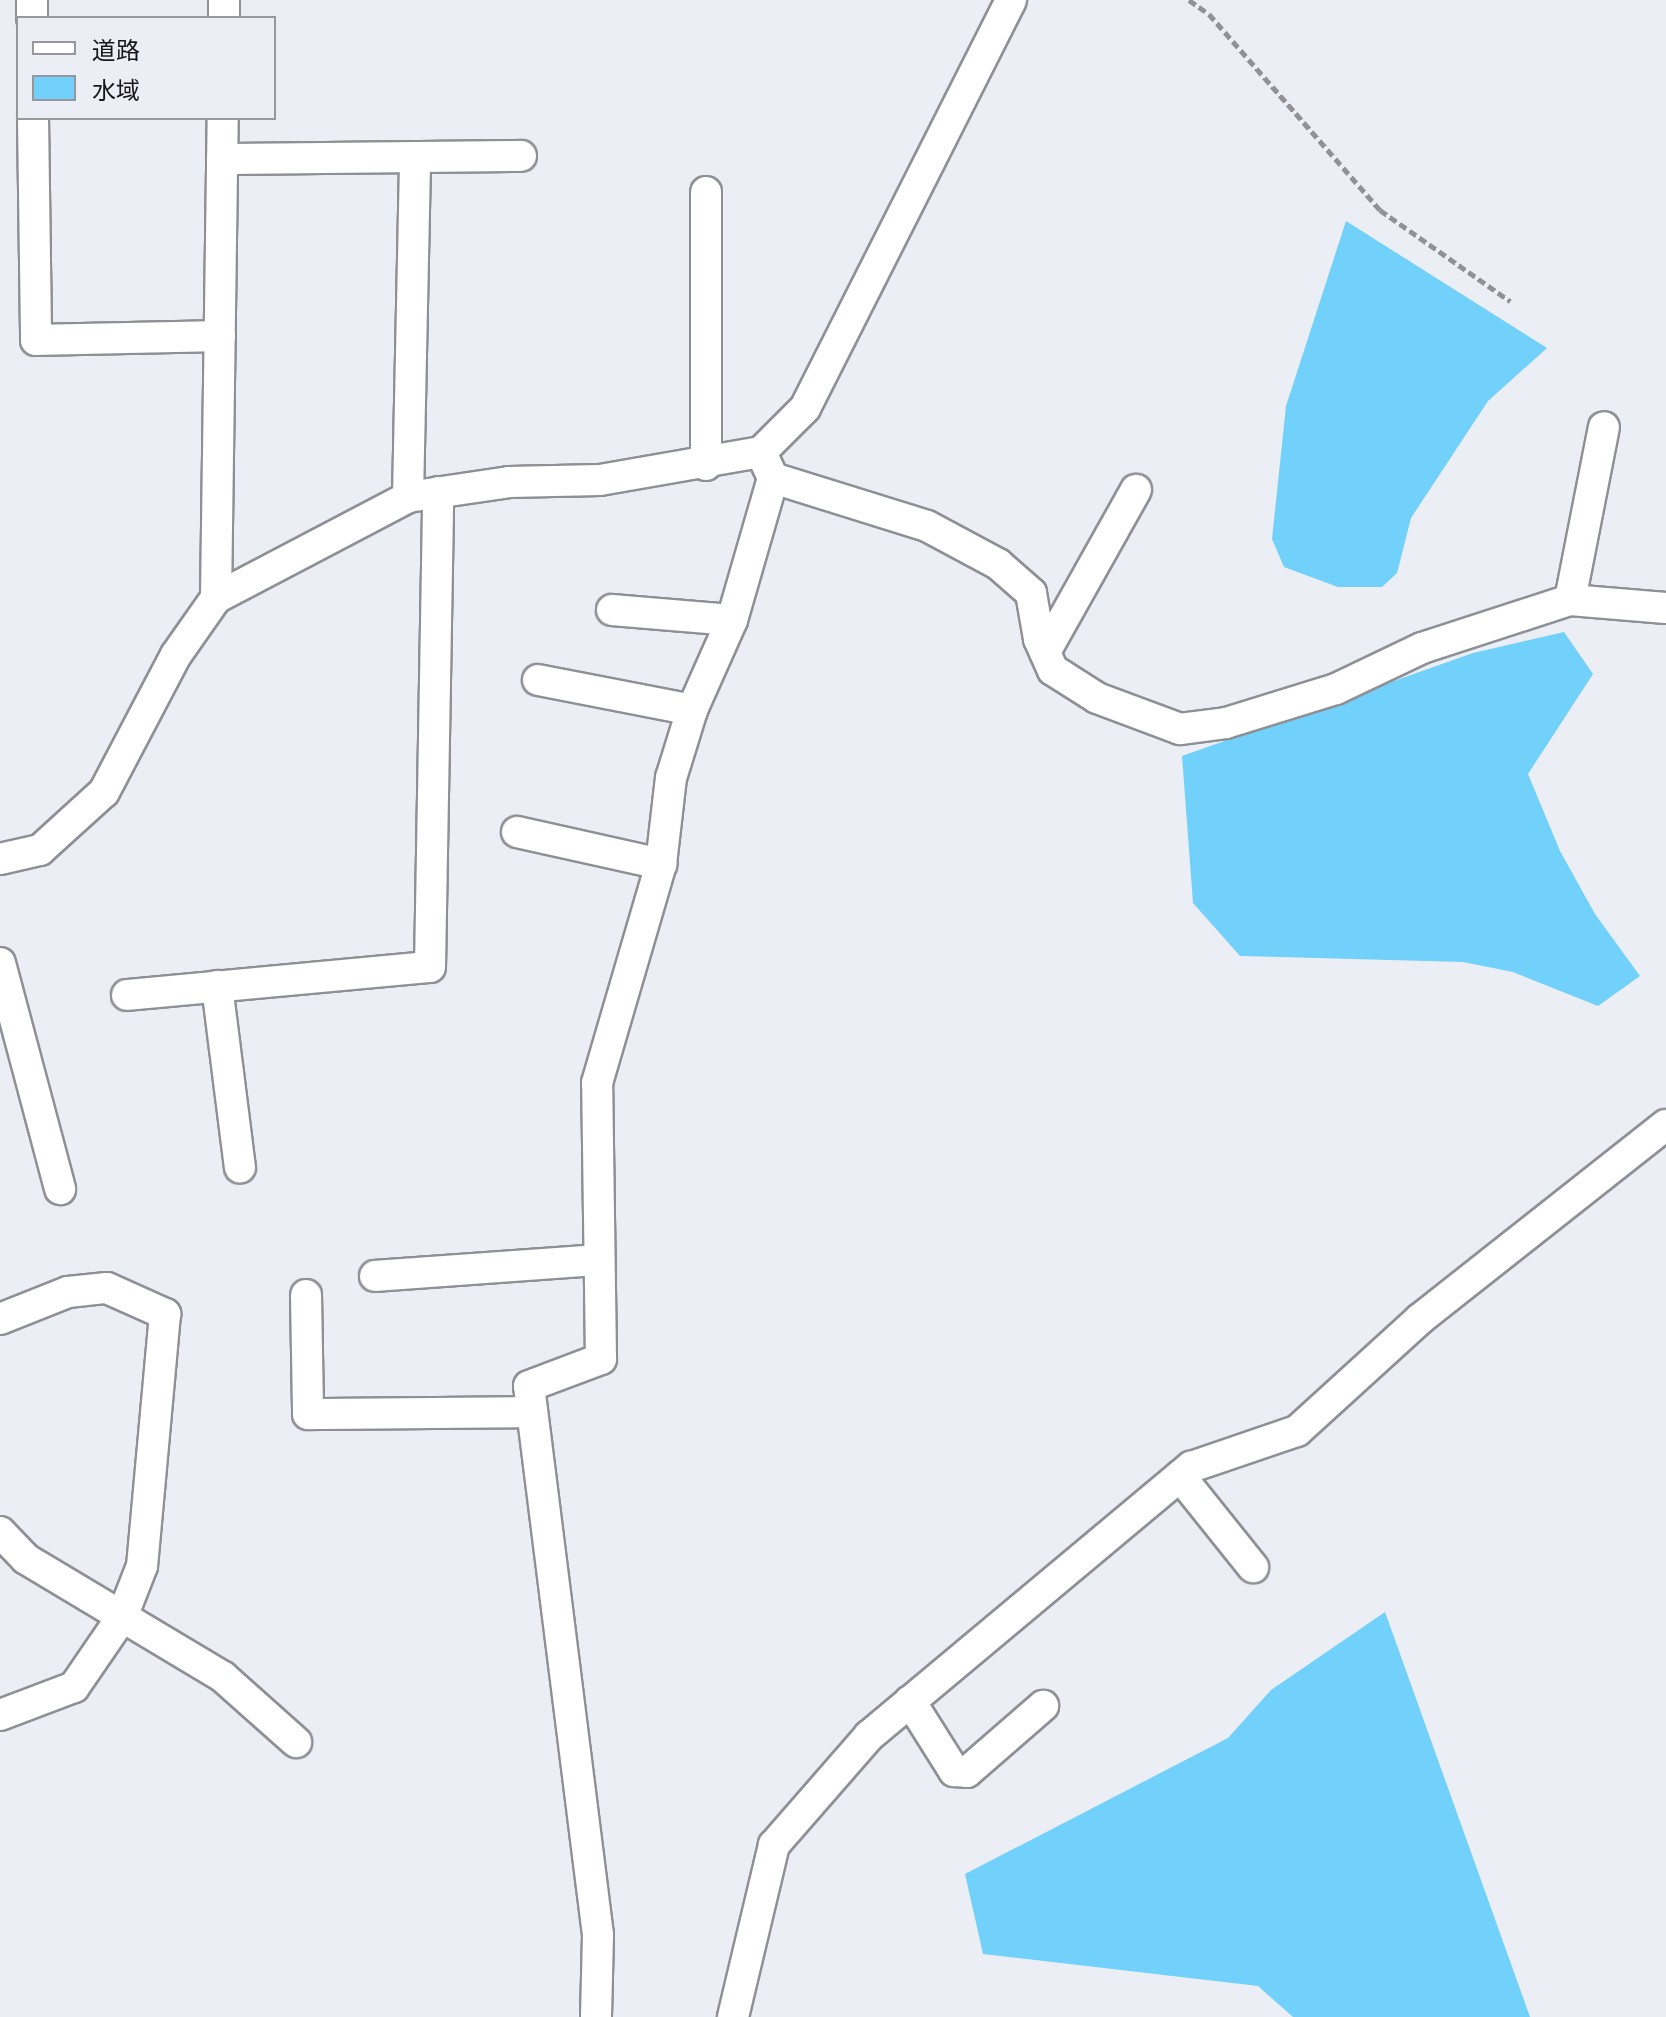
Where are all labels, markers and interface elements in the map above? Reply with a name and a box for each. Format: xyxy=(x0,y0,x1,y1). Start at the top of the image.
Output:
legend xyxy=(16,16,276,120)
text: 道路 xyxy=(92,35,140,64)
text: 水域 xyxy=(92,75,140,104)

